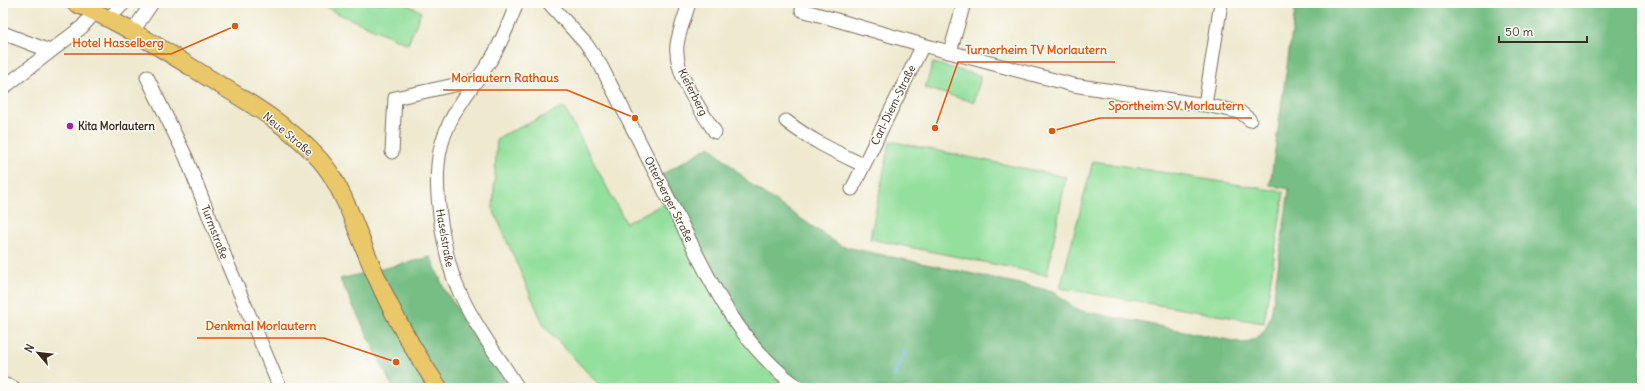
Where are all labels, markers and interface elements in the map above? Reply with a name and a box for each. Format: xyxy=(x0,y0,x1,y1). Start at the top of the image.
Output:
scale bar xyxy=(1499,18,1587,44)
text: 50 m xyxy=(1505,24,1534,39)
callout: Hotel Hasselberg xyxy=(64,30,171,54)
text: Hotel Hasselberg xyxy=(72,35,164,51)
callout: Turnerheim TV Morlautern xyxy=(958,38,1115,62)
text: Turnerheim TV Morlautern xyxy=(965,42,1107,57)
street label: Carl-Diem-Straße xyxy=(868,63,918,147)
callout: Morlautern Rathaus xyxy=(443,66,567,90)
street label: Kieferberg xyxy=(675,66,711,118)
text: Morlautern Rathaus xyxy=(451,70,559,85)
callout: Sportheim SV Morlautern xyxy=(1100,94,1252,118)
text: Sportheim SV Morlautern xyxy=(1108,98,1244,114)
street label: Neue Straße xyxy=(260,109,316,159)
place label: Kita Morlautern xyxy=(78,119,155,133)
marker: Kita Morlautern xyxy=(65,121,75,131)
street label: Otterberger Straße xyxy=(641,154,697,244)
street label: Turmstraße xyxy=(198,203,232,261)
street label: Haselstraße xyxy=(433,208,457,268)
callout: Denkmal Morlautern xyxy=(197,314,324,338)
text: Denkmal Morlautern xyxy=(206,318,317,333)
north arrow xyxy=(18,333,58,373)
text: N xyxy=(21,342,37,355)

